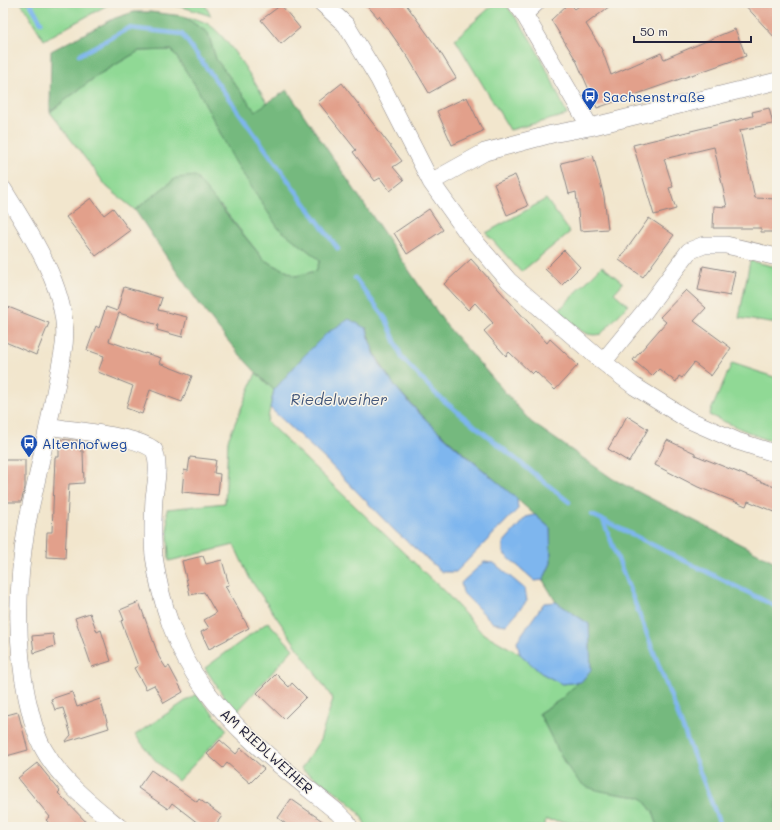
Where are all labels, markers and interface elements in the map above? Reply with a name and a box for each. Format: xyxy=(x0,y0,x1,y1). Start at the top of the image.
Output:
scale bar xyxy=(634,18,751,44)
text: 50 m xyxy=(640,23,668,39)
bus stop icon: Sachsenstraße xyxy=(580,86,600,111)
place label: Sachsenstraße xyxy=(603,87,705,106)
water label: Riedelweiher xyxy=(291,389,388,409)
bus stop icon: Altenhofweg xyxy=(19,433,39,458)
place label: Altenhofweg xyxy=(42,434,127,453)
street label: AM RIEDLWEIHER xyxy=(216,704,318,798)

